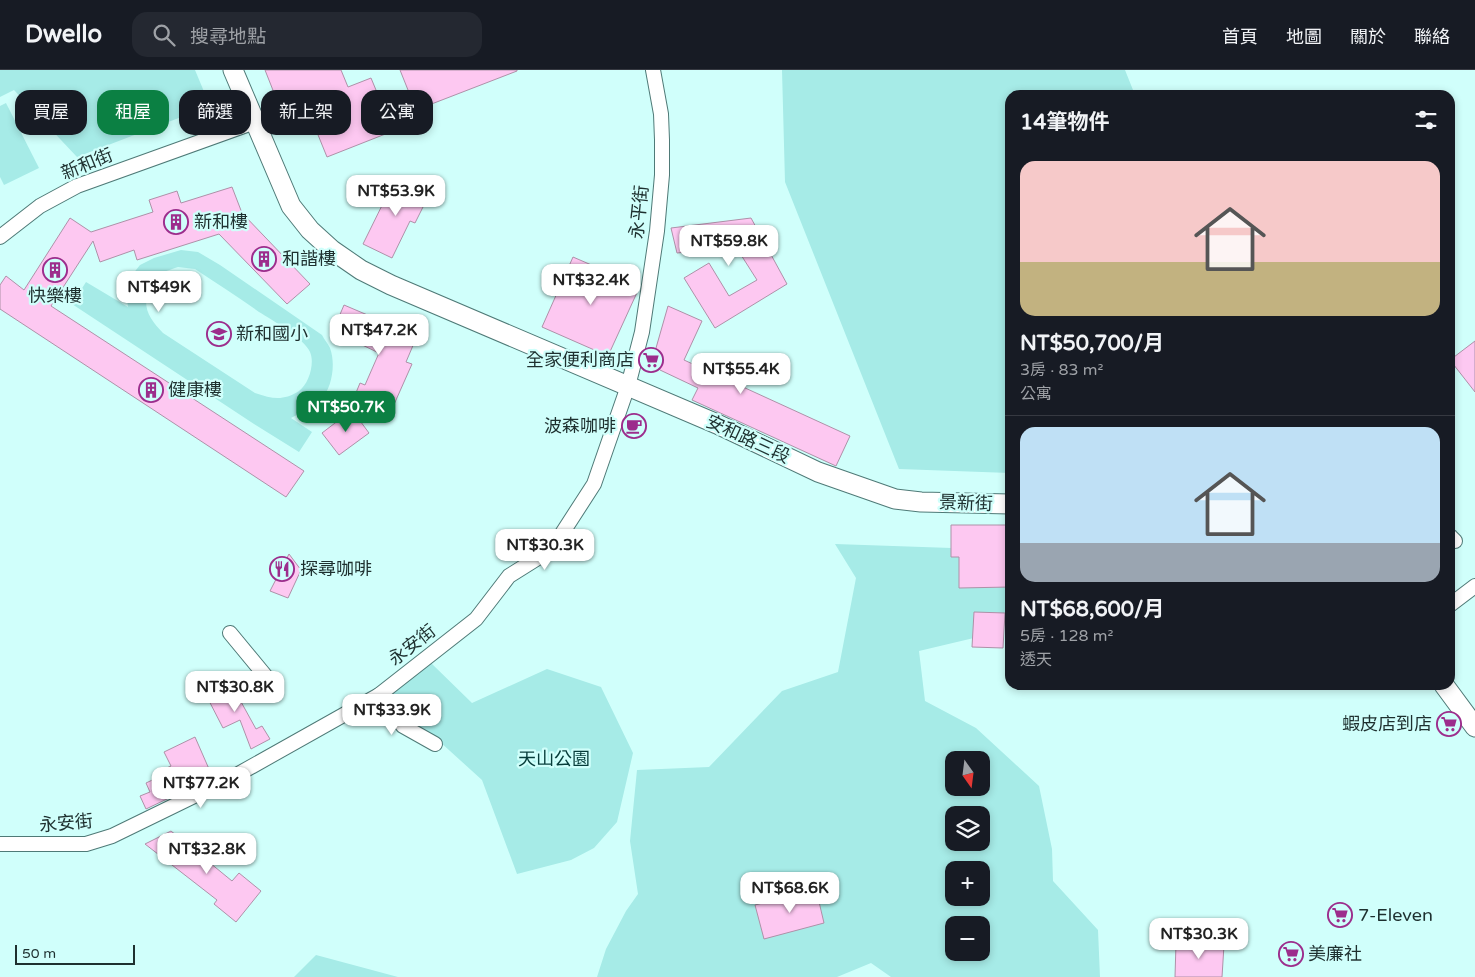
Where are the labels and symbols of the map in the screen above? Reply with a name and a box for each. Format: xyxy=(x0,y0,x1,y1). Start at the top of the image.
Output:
street label: 新和街 xyxy=(58,144,116,184)
pin: NT$53.9K xyxy=(344,174,448,217)
street label: 永平街 xyxy=(625,184,653,240)
building icon: 新和樓 xyxy=(163,209,189,235)
place label: 新和樓 xyxy=(194,211,248,233)
pin: NT$59.8K xyxy=(677,224,781,267)
building icon: 和諧樓 xyxy=(251,246,277,272)
place label: 和諧樓 xyxy=(282,248,336,270)
building icon: 快樂樓 xyxy=(42,257,68,283)
pin: NT$32.4K xyxy=(539,264,643,306)
pin: NT$49K xyxy=(118,270,200,313)
place label: 快樂樓 xyxy=(28,285,82,307)
pin: NT$47.2K xyxy=(327,314,431,356)
school or university icon: 新和國小 xyxy=(206,321,232,347)
place label: 新和國小 xyxy=(236,323,308,345)
supermarket icon: 全家便利商店 xyxy=(638,347,664,373)
place label: 全家便利商店 xyxy=(526,349,634,371)
pin: NT$55.4K xyxy=(689,352,793,395)
building icon: 健康樓 xyxy=(138,377,164,403)
place label: 健康樓 xyxy=(168,379,222,401)
pin: NT$50.7K xyxy=(294,390,398,433)
street label: 安和路三段 xyxy=(703,410,793,468)
cafe icon: 波森咖啡 xyxy=(621,413,647,439)
place label: 波森咖啡 xyxy=(544,415,616,437)
street label: 景新街 xyxy=(939,491,993,515)
pin: NT$30.3K xyxy=(493,528,597,571)
restaurant icon: 探尋咖啡 xyxy=(269,556,295,582)
place label: 探尋咖啡 xyxy=(300,558,372,580)
street label: 永安街 xyxy=(384,620,440,670)
pin: NT$30.8K xyxy=(183,670,287,713)
pin: NT$33.9K xyxy=(340,694,444,736)
supermarket icon: 蝦皮店到店 xyxy=(1436,711,1462,737)
place label: 蝦皮店到店 xyxy=(1342,713,1432,735)
park label: 天山公園 xyxy=(518,748,590,770)
north arrow xyxy=(945,751,990,796)
pin: NT$77.2K xyxy=(149,766,253,809)
street label: 永安街 xyxy=(38,810,94,836)
pin: NT$32.8K xyxy=(155,832,259,875)
pin: NT$68.6K xyxy=(738,872,842,914)
supermarket icon: 7-Eleven xyxy=(1327,902,1353,928)
place label: 7-Eleven xyxy=(1358,904,1433,926)
pin: NT$30.3K xyxy=(1147,918,1251,960)
supermarket icon: 美廉社 xyxy=(1278,941,1304,967)
scale bar xyxy=(15,942,135,965)
place label: 美廉社 xyxy=(1308,943,1362,965)

